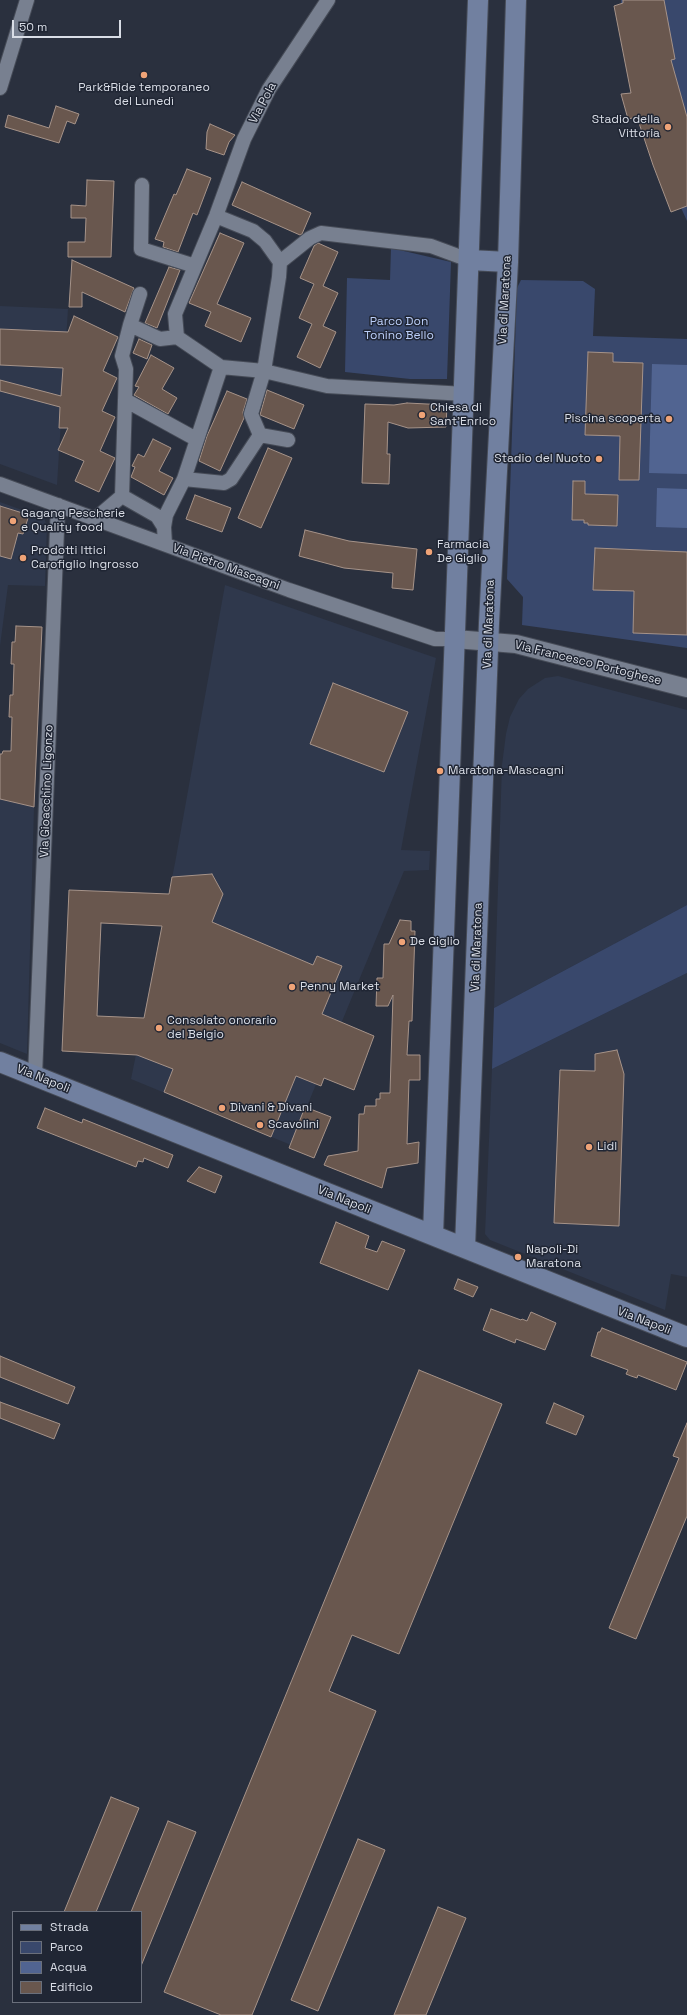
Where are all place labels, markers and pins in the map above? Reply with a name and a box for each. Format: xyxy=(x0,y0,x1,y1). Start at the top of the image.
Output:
marker: Park&Ride temporaneo del Lunedì xyxy=(139,70,149,80)
place label: Park&Ride temporaneo del Lunedì xyxy=(78,81,210,109)
place label: Stadio della Vittoria xyxy=(592,113,660,141)
marker: Stadio della Vittoria xyxy=(663,122,673,132)
place label: Chiesa di Sant'Enrico xyxy=(430,401,496,429)
marker: Chiesa di Sant'Enrico xyxy=(417,410,427,420)
place label: Piscina scoperta xyxy=(564,412,661,426)
marker: Piscina scoperta xyxy=(664,414,674,424)
place label: Stadio del Nuoto xyxy=(494,452,591,466)
marker: Stadio del Nuoto xyxy=(594,454,604,464)
place label: Gagang Pescherie e Quality food xyxy=(21,507,125,535)
marker: Gagang Pescherie e Quality food xyxy=(8,516,18,526)
place label: Farmacia De Giglio xyxy=(437,538,489,566)
place label: Prodotti Ittici Carofiglio Ingrosso xyxy=(31,544,139,572)
marker: Farmacia De Giglio xyxy=(424,547,434,557)
marker: Prodotti Ittici Carofiglio Ingrosso xyxy=(18,553,28,563)
place label: Maratona-Mascagni xyxy=(448,764,564,778)
marker: Maratona-Mascagni xyxy=(435,766,445,776)
place label: De Giglio xyxy=(410,935,460,949)
marker: De Giglio xyxy=(397,937,407,947)
place label: Penny Market xyxy=(300,980,379,994)
marker: Penny Market xyxy=(287,982,297,992)
place label: Consolato onorario del Belgio xyxy=(167,1014,277,1042)
marker: Consolato onorario del Belgio xyxy=(154,1023,164,1033)
place label: Divani & Divani xyxy=(230,1101,312,1115)
marker: Divani & Divani xyxy=(217,1103,227,1113)
place label: Scavolini xyxy=(268,1118,319,1132)
marker: Scavolini xyxy=(255,1120,265,1130)
place label: Lidl xyxy=(597,1140,617,1154)
marker: Lidl xyxy=(584,1142,594,1152)
place label: Napoli-Di Maratona xyxy=(526,1243,581,1271)
marker: Napoli-Di Maratona xyxy=(513,1252,523,1262)

